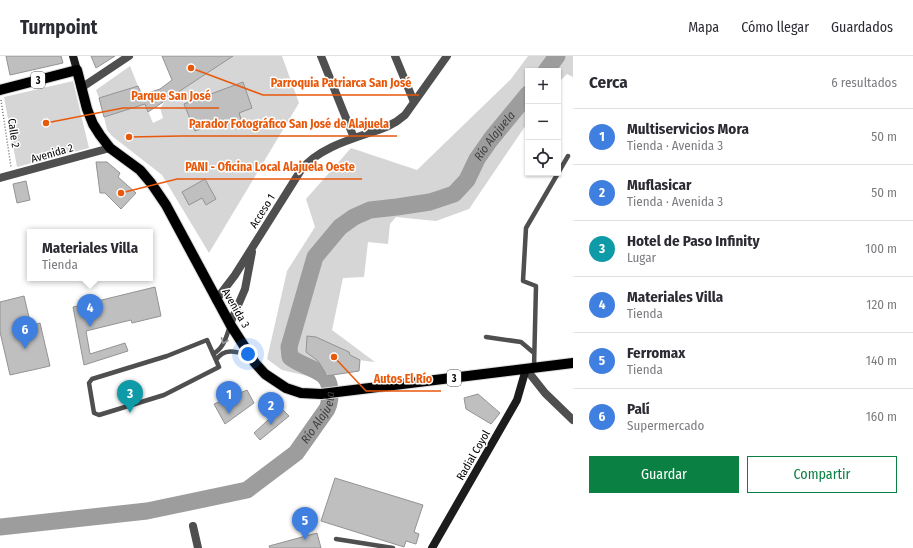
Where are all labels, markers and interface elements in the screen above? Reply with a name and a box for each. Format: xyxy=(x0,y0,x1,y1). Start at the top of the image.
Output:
text: Turnpoint xyxy=(20,16,97,39)
text: Mapa xyxy=(688,19,719,36)
text: Cómo llegar xyxy=(741,19,809,36)
text: Guardados xyxy=(831,19,893,36)
map controls xyxy=(525,68,561,176)
button: + xyxy=(525,68,561,104)
callout: Parroquia Patriarca San José xyxy=(263,71,419,95)
road number: 3 xyxy=(31,72,45,88)
text: Cerca xyxy=(589,72,628,93)
text: 6 resultados xyxy=(831,75,897,90)
text: Parroquia Patriarca San José xyxy=(271,76,411,90)
callout: Parque San José xyxy=(123,84,219,108)
text: Parque San José xyxy=(131,89,211,103)
button: − xyxy=(525,104,561,140)
water label: Río Alajuela xyxy=(471,108,518,163)
callout: Parador Fotográfico San José de Alajuela xyxy=(181,112,397,136)
text: Parador Fotográfico San José de Alajuela xyxy=(189,117,389,131)
street label: Calle 2 xyxy=(5,118,22,149)
text: Multiservicios Mora xyxy=(627,120,749,138)
text: 1 xyxy=(599,129,605,144)
text: 50 m xyxy=(871,129,897,144)
text: Tienda · Avenida 3 xyxy=(627,138,723,153)
button: locate xyxy=(525,140,561,176)
street label: Avenida 2 xyxy=(29,141,75,166)
callout: PANI - Oficina Local Alajuela Oeste xyxy=(177,155,362,179)
text: PANI - Oficina Local Alajuela Oeste xyxy=(185,160,355,174)
text: Muflasicar xyxy=(627,176,691,194)
text: 2 xyxy=(599,185,605,200)
text: 50 m xyxy=(871,185,897,200)
street label: Acceso 1 xyxy=(247,192,278,231)
text: Tienda · Avenida 3 xyxy=(627,194,723,209)
popup xyxy=(27,229,153,281)
text: Hotel de Paso Infinity xyxy=(627,232,760,250)
text: Materiales Villa xyxy=(42,239,138,257)
text: 3 xyxy=(599,241,605,256)
text: 100 m xyxy=(865,241,897,256)
text: Lugar xyxy=(627,250,656,265)
text: Tienda xyxy=(42,257,78,272)
street label: Avenida 3 xyxy=(219,286,252,330)
text: Materiales Villa xyxy=(627,288,723,306)
pin: 4 xyxy=(77,294,103,327)
text: 4 xyxy=(599,297,605,312)
text: 120 m xyxy=(866,297,897,312)
text: Tienda xyxy=(627,306,663,321)
pin: 6 xyxy=(12,316,38,349)
one-way arrow xyxy=(221,338,229,345)
your location xyxy=(238,344,258,364)
text: Ferromax xyxy=(627,344,685,362)
text: 5 xyxy=(599,353,605,368)
text: 140 m xyxy=(866,353,897,368)
text: Tienda xyxy=(627,362,663,377)
callout: Autos El Río xyxy=(366,367,441,391)
road number: 3 xyxy=(447,370,461,386)
text: Autos El Río xyxy=(373,372,433,386)
pin: 3 xyxy=(117,380,143,413)
pin: 1 xyxy=(216,381,242,414)
water label: Río Alajuela xyxy=(298,391,337,446)
pin: 2 xyxy=(258,392,284,425)
text: Palí xyxy=(627,400,650,418)
text: 6 xyxy=(599,409,605,424)
text: 160 m xyxy=(866,409,897,424)
text: Supermercado xyxy=(627,418,704,433)
street label: Radial Coyol xyxy=(454,428,493,482)
button: Guardar xyxy=(589,456,739,493)
button: Compartir xyxy=(747,456,897,493)
pin: 5 xyxy=(292,507,318,540)

